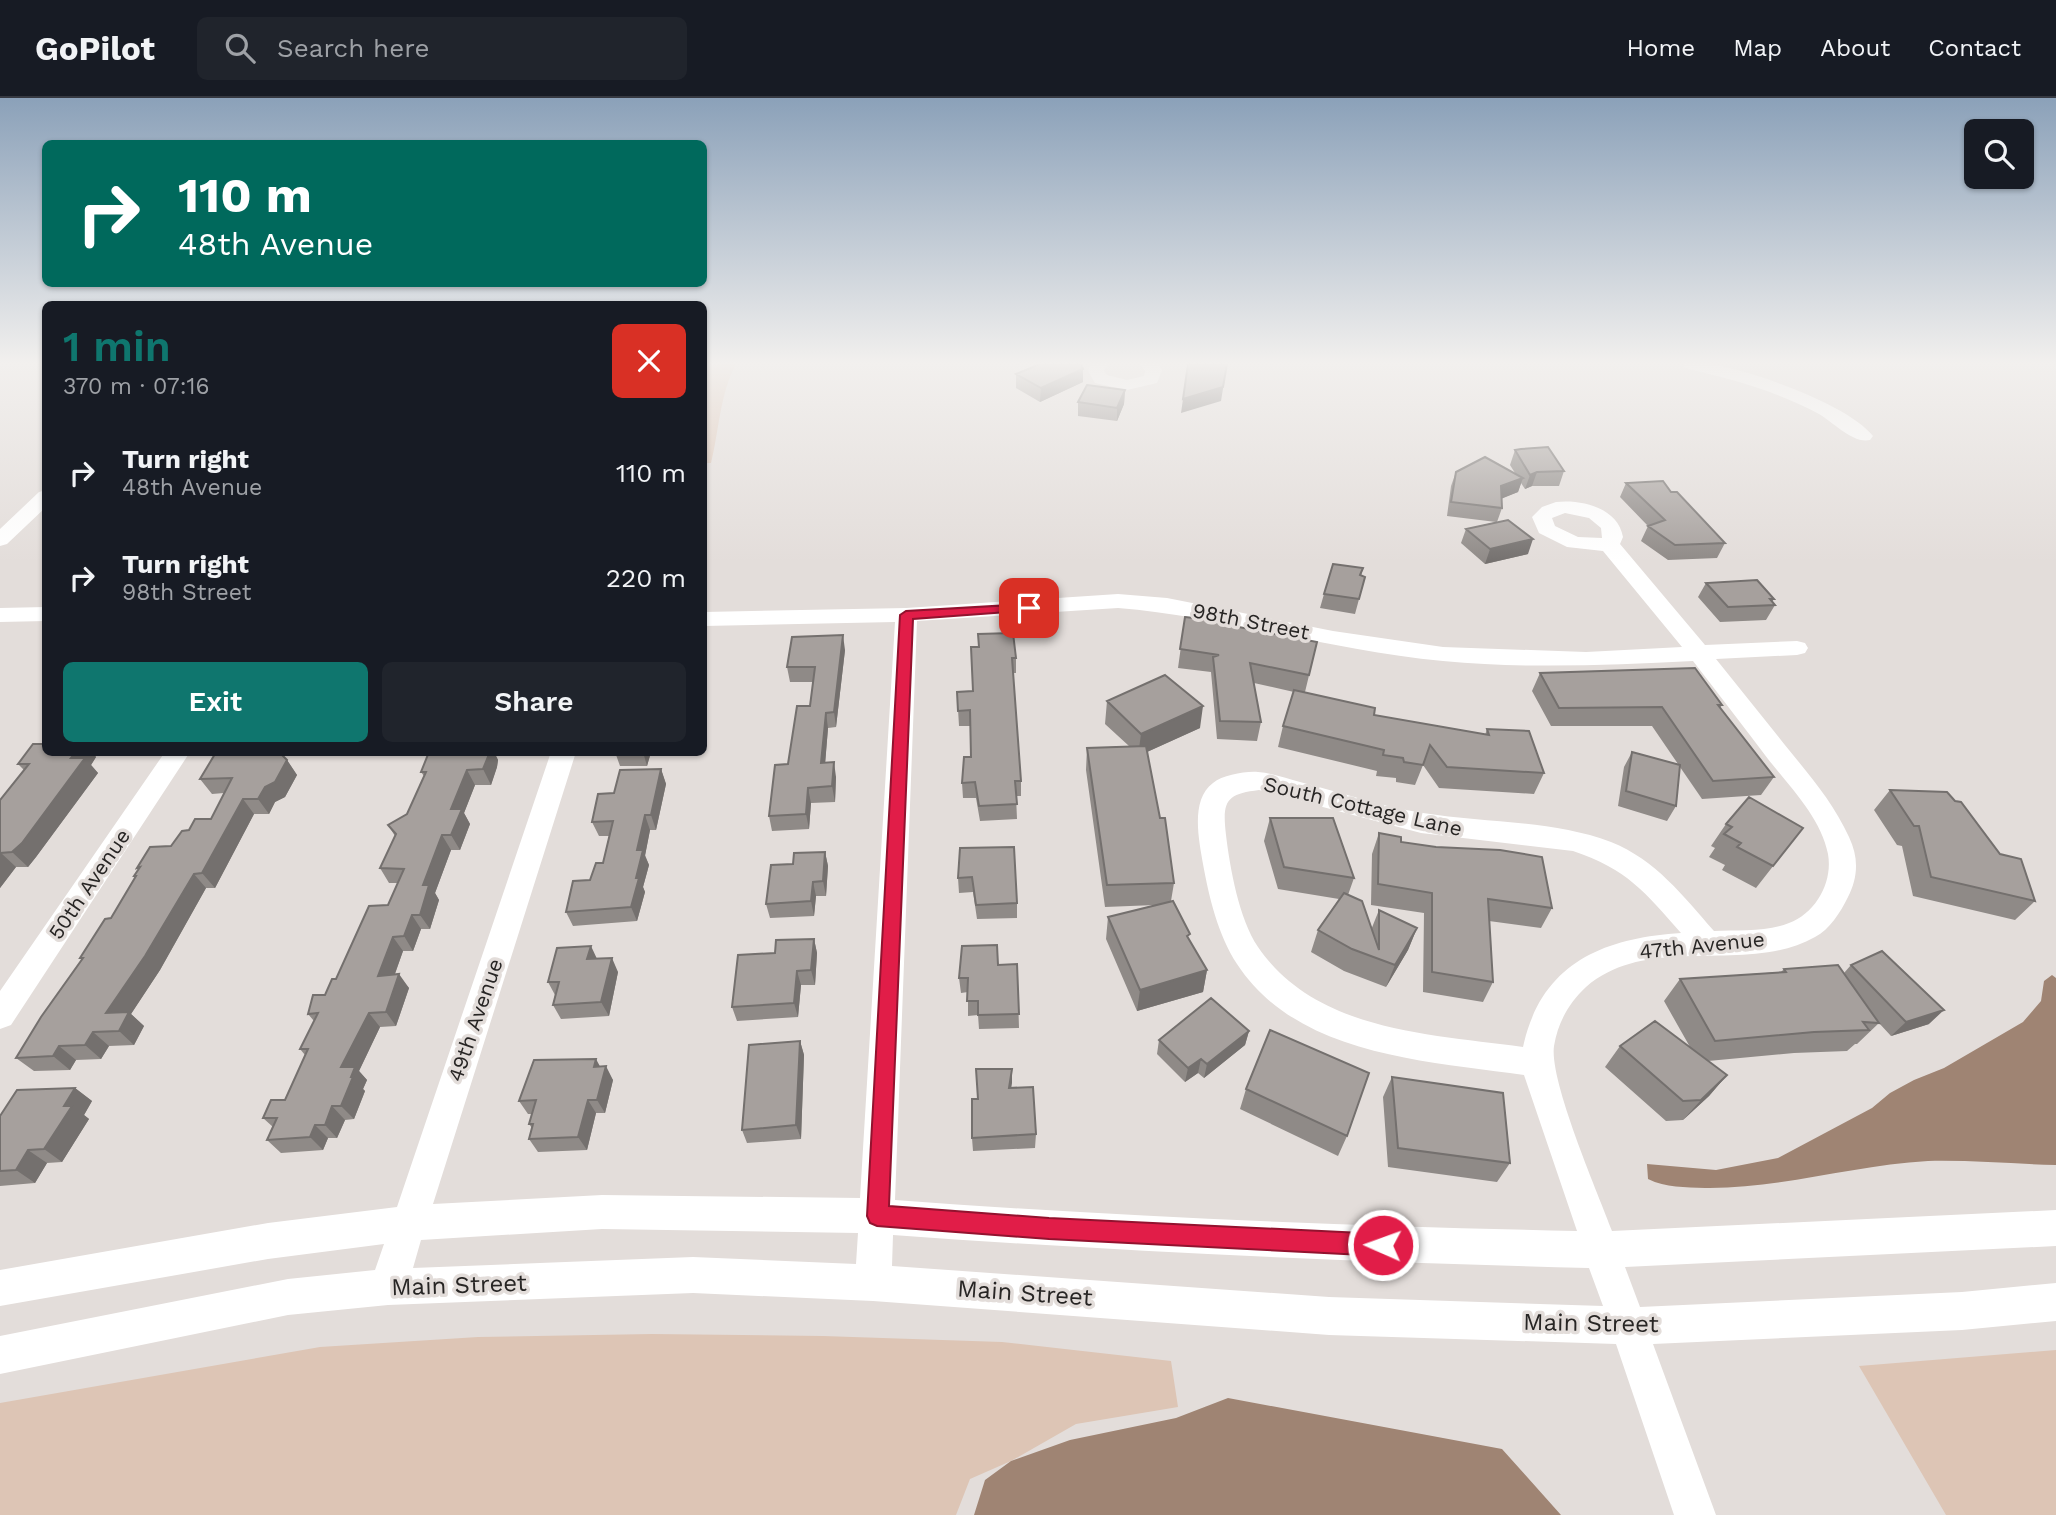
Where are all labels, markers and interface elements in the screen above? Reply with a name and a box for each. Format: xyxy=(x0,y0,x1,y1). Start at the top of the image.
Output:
search box xyxy=(197,17,687,80)
text: GoPilot xyxy=(35,29,155,68)
icon: search xyxy=(221,29,259,67)
text: Search here xyxy=(277,33,429,63)
text: Home xyxy=(1627,34,1695,62)
text: Map xyxy=(1733,34,1782,62)
text: About xyxy=(1820,34,1890,62)
text: Contact xyxy=(1928,34,2021,62)
map controls xyxy=(1964,119,2034,189)
button: search xyxy=(1964,119,2034,189)
text: 110 m xyxy=(178,166,312,224)
icon: right xyxy=(63,168,154,259)
text: 48th Avenue xyxy=(178,225,373,263)
text: 1 min xyxy=(63,322,171,371)
button: close xyxy=(612,324,686,398)
text: 370 m · 07:16 xyxy=(63,373,209,400)
text: Turn right xyxy=(122,444,249,474)
icon: right xyxy=(63,454,101,492)
text: 110 m xyxy=(616,458,686,488)
text: 48th Avenue xyxy=(122,474,262,501)
text: Turn right xyxy=(122,549,249,579)
icon: right xyxy=(63,559,101,597)
text: 220 m xyxy=(606,563,686,593)
pin xyxy=(999,578,1059,638)
text: 98th Street xyxy=(122,579,251,606)
icon: arrive xyxy=(1010,589,1048,627)
street label: 98th Street xyxy=(1191,597,1312,645)
button: Exit xyxy=(63,662,368,742)
button: Share xyxy=(382,662,686,742)
street label: South Cottage Lane xyxy=(1261,771,1465,841)
street label: 50th Avenue xyxy=(43,824,135,944)
street label: 47th Avenue xyxy=(1638,926,1766,964)
street label: 49th Avenue xyxy=(442,955,508,1085)
position arrow xyxy=(1346,1208,1420,1282)
street label: Main Street xyxy=(391,1269,527,1301)
street label: Main Street xyxy=(956,1274,1094,1312)
street label: Main Street xyxy=(1523,1308,1659,1338)

